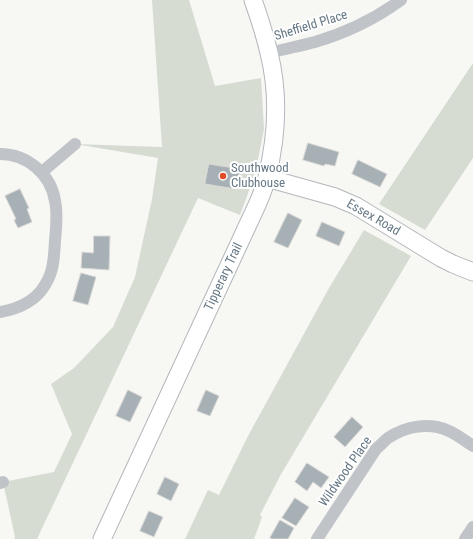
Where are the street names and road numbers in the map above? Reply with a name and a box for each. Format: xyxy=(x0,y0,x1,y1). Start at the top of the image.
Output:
street label: Sheffield Place xyxy=(272,7,350,45)
street label: Essex Road xyxy=(343,196,403,240)
street label: Tipperary Trail xyxy=(201,241,247,313)
street label: Wildwood Place xyxy=(316,434,376,510)

